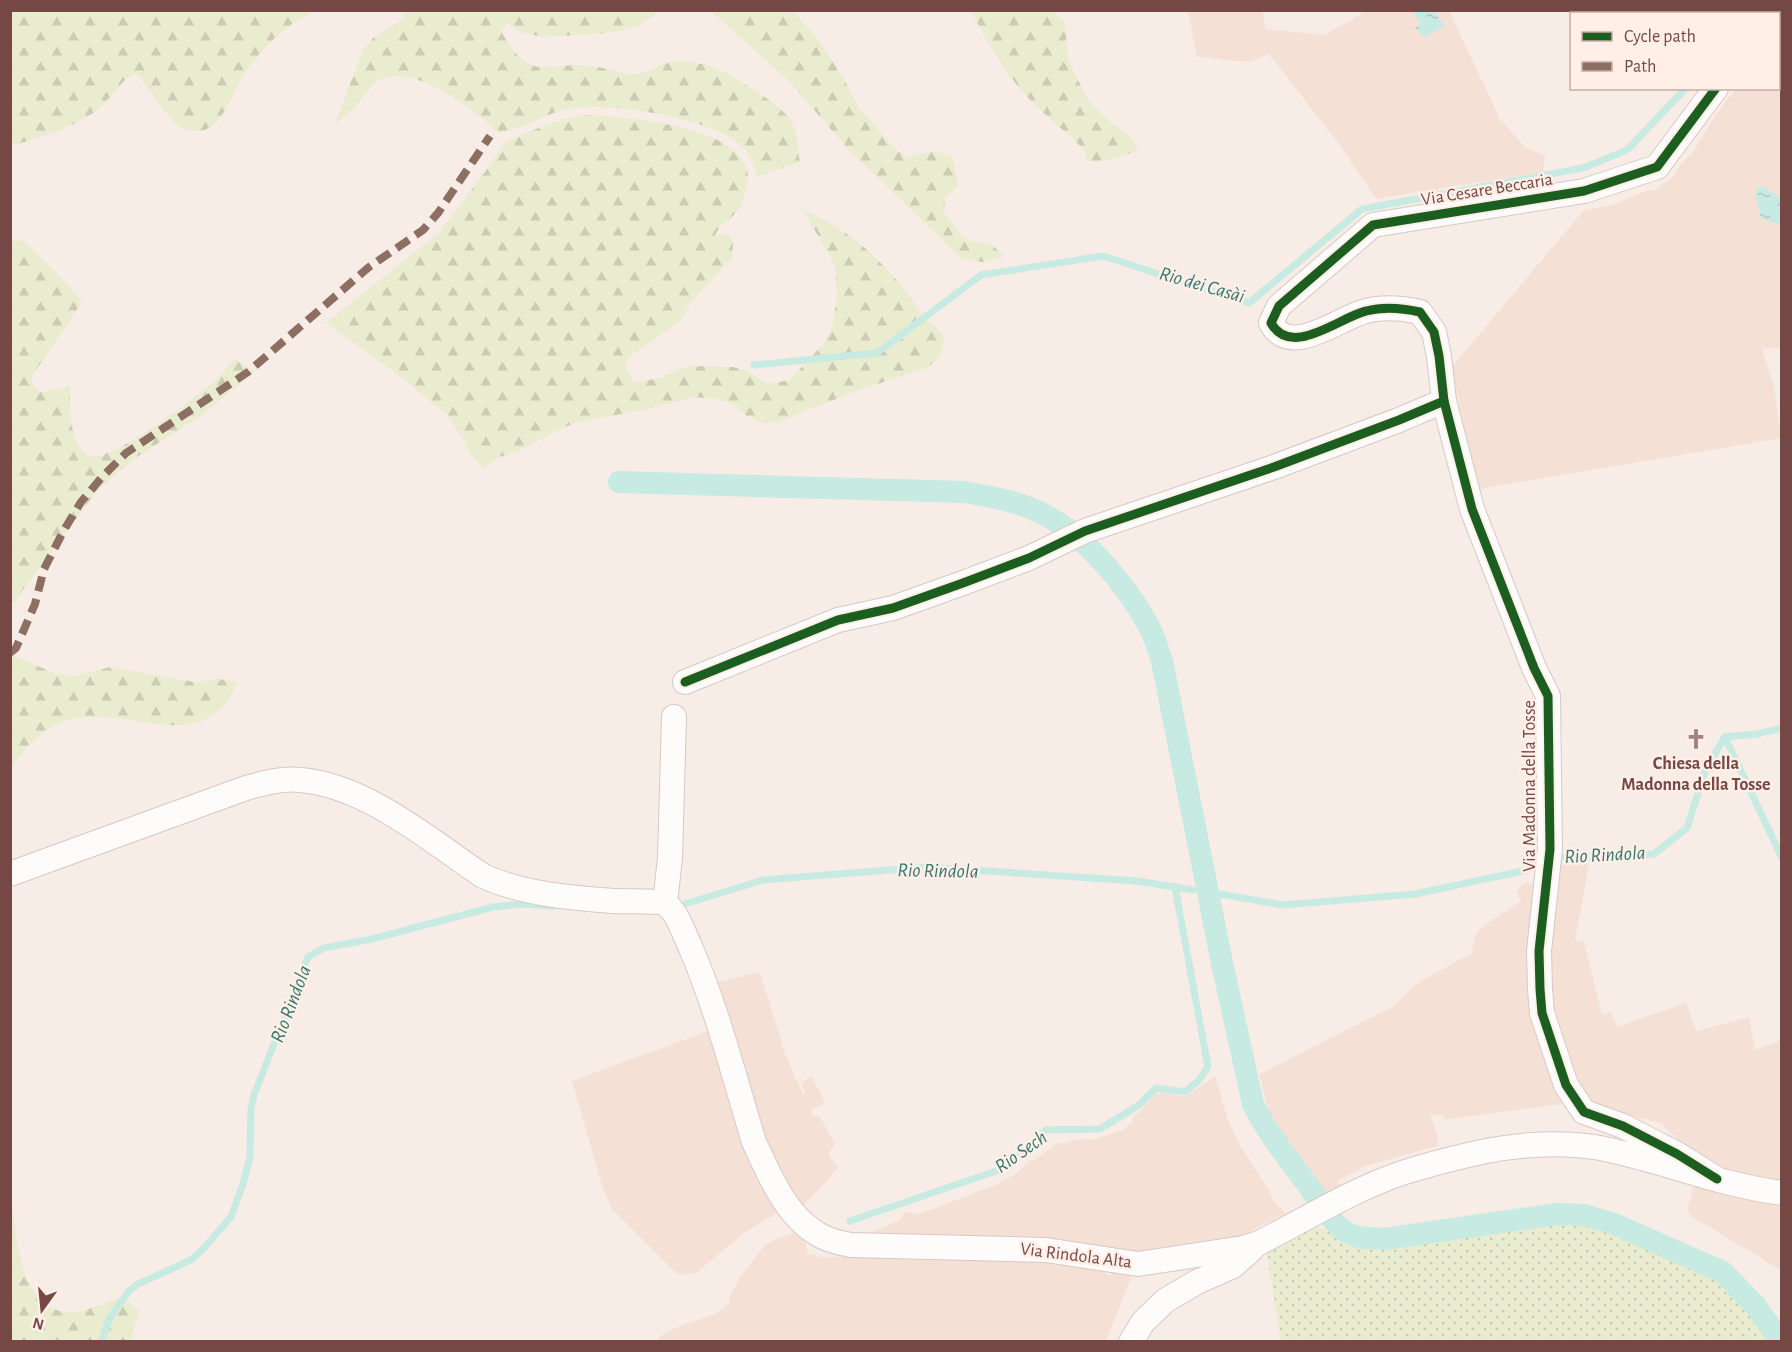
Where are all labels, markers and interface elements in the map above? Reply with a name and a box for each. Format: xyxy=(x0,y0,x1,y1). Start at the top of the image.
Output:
legend xyxy=(1570,12,1780,90)
text: Cycle path xyxy=(1624,28,1696,46)
text: Path xyxy=(1624,58,1656,76)
street label: Via Cesare Beccaria xyxy=(1420,171,1554,209)
water label: Rio dei Casài xyxy=(1157,263,1247,307)
street label: Via Madonna della Tosse xyxy=(1521,700,1539,872)
church icon: Chiesa della Madonna della Tosse xyxy=(1684,727,1708,751)
place label: Chiesa della Madonna della Tosse xyxy=(1621,755,1771,794)
water label: Rio Rindola xyxy=(1564,843,1646,867)
water label: Rio Rindola xyxy=(897,860,979,882)
water label: Rio Rindola xyxy=(267,963,315,1045)
water label: Rio Sech xyxy=(991,1127,1051,1177)
street label: Via Rindola Alta xyxy=(1019,1240,1133,1272)
north arrow xyxy=(12,1280,72,1340)
text: N xyxy=(31,1314,46,1333)

